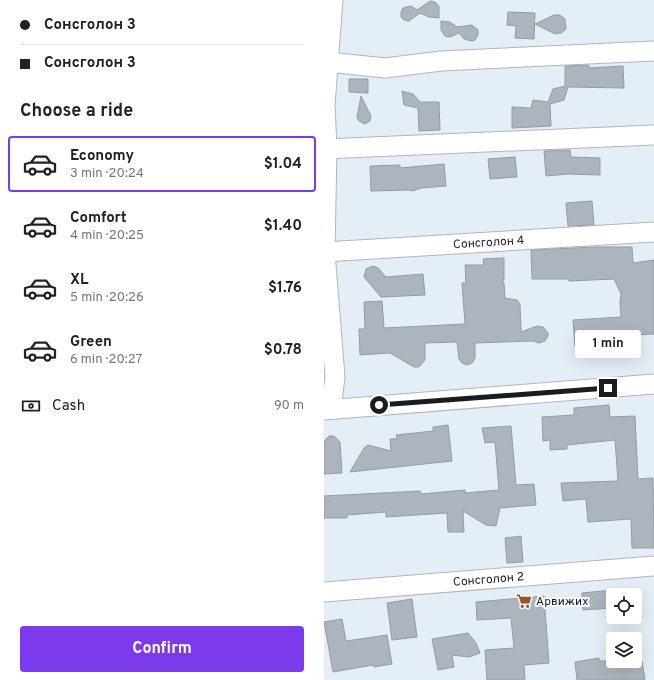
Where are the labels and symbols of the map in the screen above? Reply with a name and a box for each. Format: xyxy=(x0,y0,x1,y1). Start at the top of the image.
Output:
street label: Сонсголон 4 xyxy=(453,233,525,253)
callout: 1 min xyxy=(575,330,641,358)
route end xyxy=(599,379,617,397)
route start xyxy=(370,396,388,414)
street label: Сонсголон 2 xyxy=(452,569,525,591)
supermarket icon: Арвижих xyxy=(515,592,533,610)
place label: Арвижих xyxy=(536,594,588,610)

